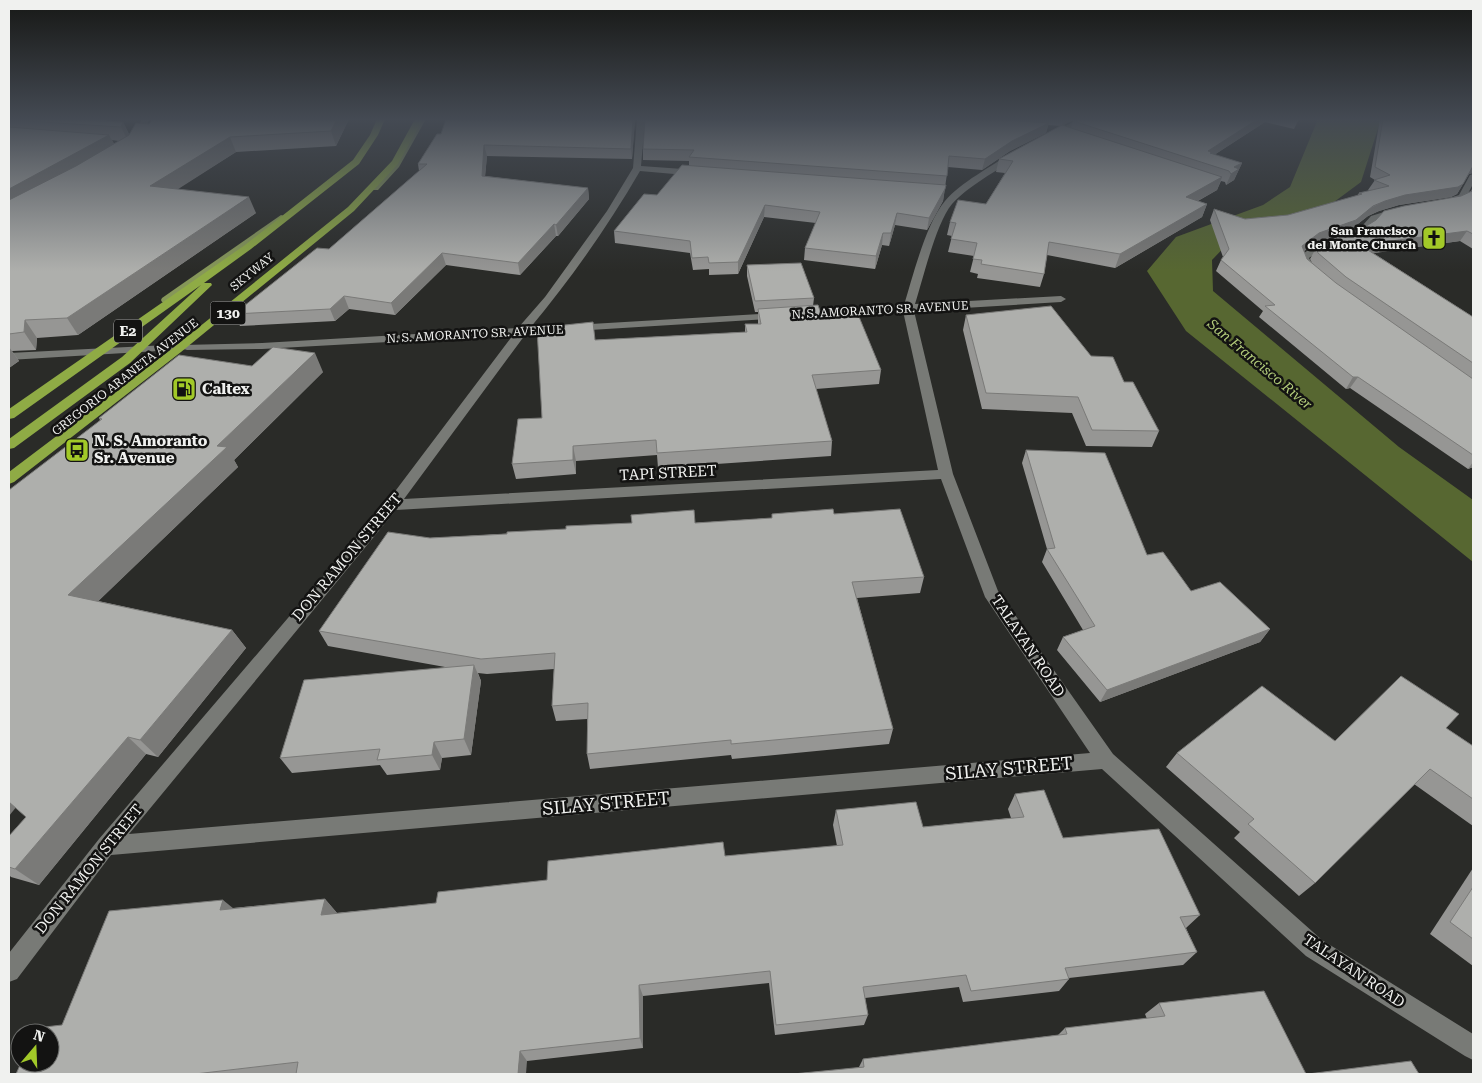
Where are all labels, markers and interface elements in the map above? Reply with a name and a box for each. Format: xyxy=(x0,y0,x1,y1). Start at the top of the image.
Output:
place label: San Francisco del Monte Church xyxy=(1307,224,1416,252)
church icon: San Francisco del Monte Church xyxy=(1421,225,1447,251)
street label: SKYWAY xyxy=(227,250,277,294)
street label: N. S. AMORANTO SR. AVENUE xyxy=(791,298,969,322)
road number: 130 xyxy=(210,302,246,324)
water label: San Francisco River xyxy=(1204,315,1316,412)
street label: GREGORIO ARANETA AVENUE xyxy=(49,316,201,438)
road number: E2 xyxy=(114,320,142,342)
street label: N. S. AMORANTO SR. AVENUE xyxy=(386,322,564,346)
fuel station icon: Caltex xyxy=(171,376,197,402)
place label: Caltex xyxy=(202,380,250,398)
place label: N. S. Amoranto Sr. Avenue xyxy=(94,432,208,467)
bus stop icon: N. S. Amoranto Sr. Avenue xyxy=(64,437,90,463)
street label: TAPI STREET xyxy=(619,461,717,485)
street label: DON RAMON STREET xyxy=(288,490,406,624)
street label: TALAYAN ROAD xyxy=(987,592,1069,700)
street label: SILAY STREET xyxy=(944,752,1074,784)
street label: SILAY STREET xyxy=(541,787,671,819)
street label: DON RAMON STREET xyxy=(31,801,147,937)
street label: TALAYAN ROAD xyxy=(1300,930,1408,1012)
north arrow xyxy=(10,1023,60,1073)
text: N xyxy=(32,1026,47,1045)

